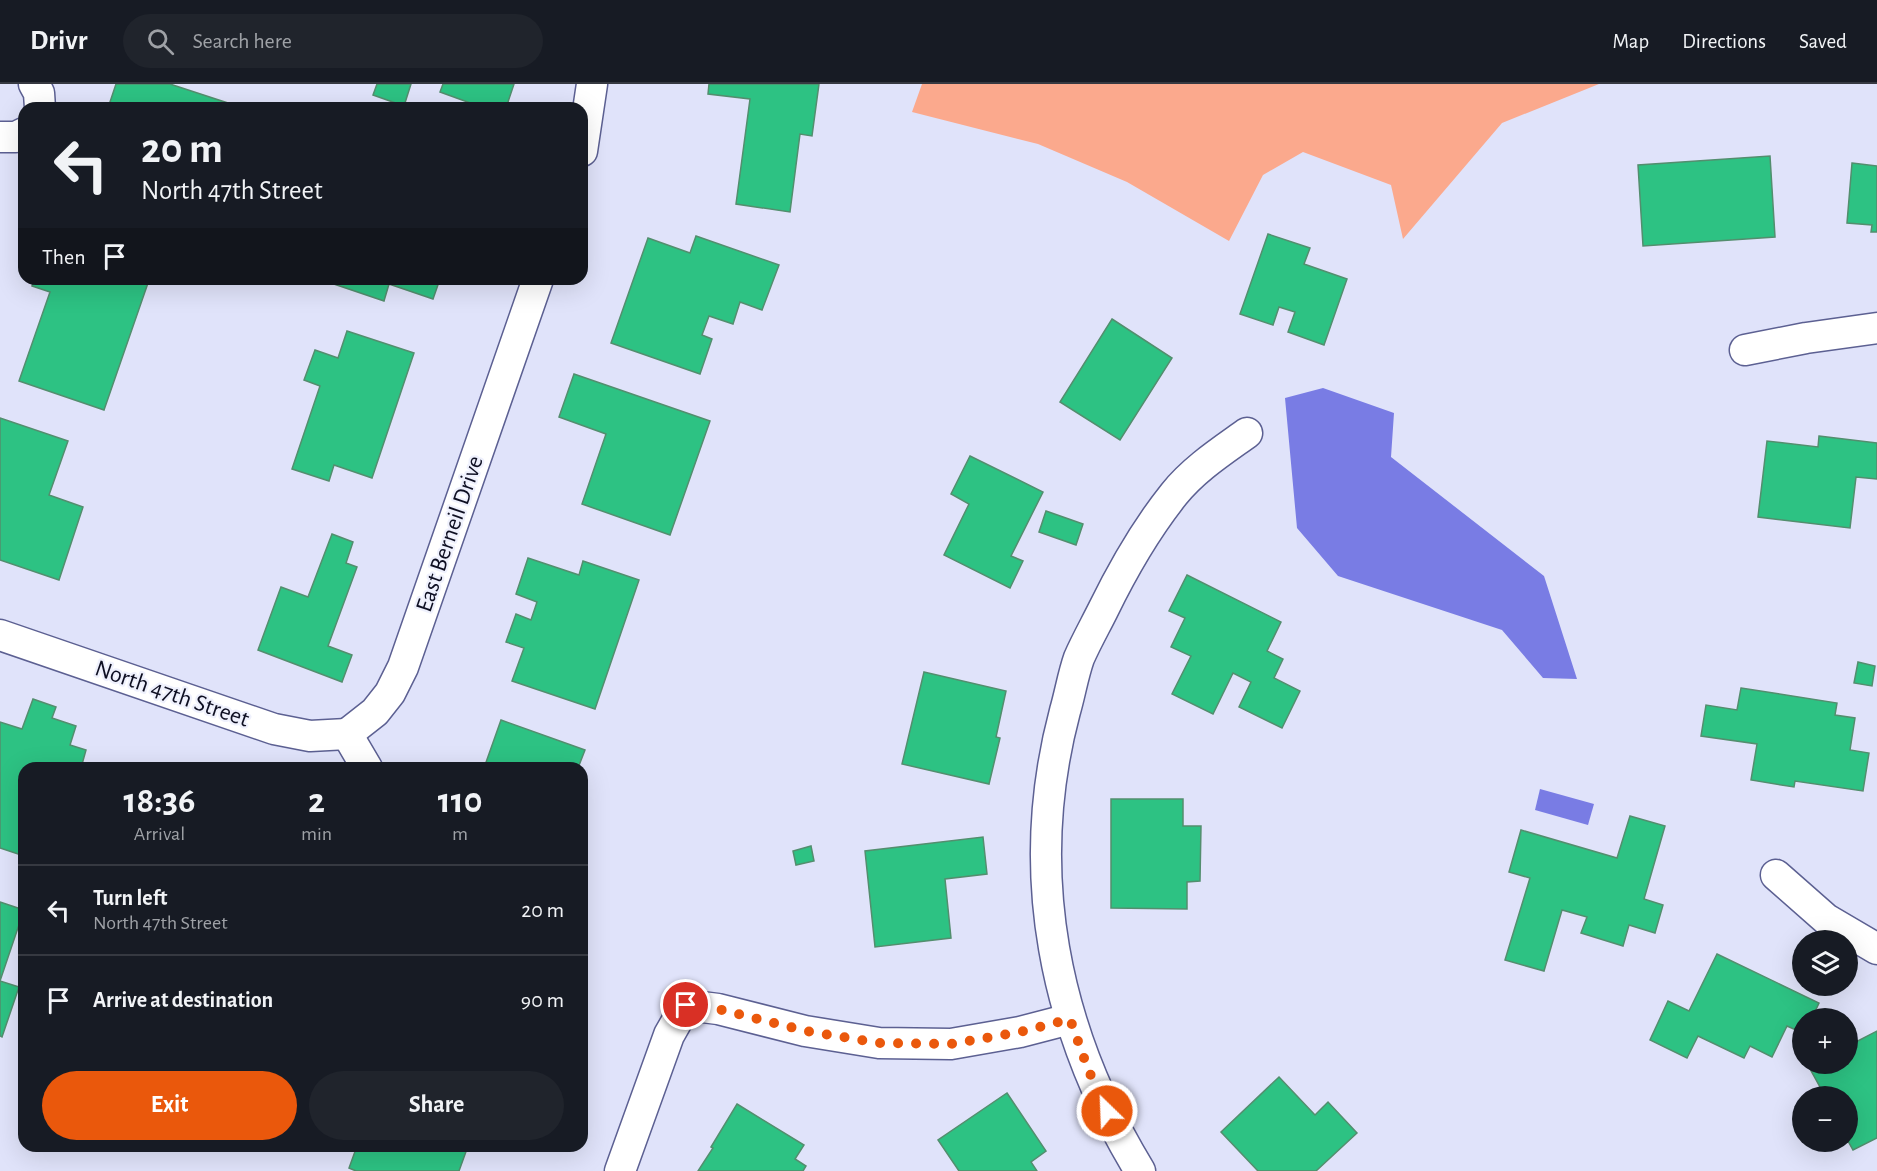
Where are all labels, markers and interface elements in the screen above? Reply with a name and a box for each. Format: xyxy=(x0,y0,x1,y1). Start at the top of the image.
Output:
search box xyxy=(123,14,543,68)
icon: search xyxy=(144,25,177,58)
text: Drivr xyxy=(30,27,87,55)
text: Search here xyxy=(192,30,292,52)
text: Map xyxy=(1613,31,1649,52)
text: Directions xyxy=(1682,31,1766,52)
text: Saved xyxy=(1799,31,1847,52)
icon: left xyxy=(42,126,120,204)
text: 20 m xyxy=(141,128,223,170)
text: North 47th Street xyxy=(141,177,323,204)
icon: arrive xyxy=(98,240,131,273)
text: Then xyxy=(42,246,86,268)
street label: East Berneil Drive xyxy=(412,453,488,615)
street label: North 47th Street xyxy=(92,656,253,732)
text: 18:36 xyxy=(124,783,195,819)
text: 2 xyxy=(308,783,325,819)
text: 110 xyxy=(438,783,482,819)
text: Arrival xyxy=(134,824,185,844)
text: min xyxy=(301,824,332,844)
text: m xyxy=(452,824,468,844)
text: Turn left xyxy=(93,887,167,909)
icon: left xyxy=(42,894,75,927)
text: 20 m xyxy=(521,899,564,921)
text: North 47th Street xyxy=(93,913,228,933)
map controls xyxy=(1792,930,1858,1152)
button: layers xyxy=(1792,930,1858,996)
pin xyxy=(660,979,711,1030)
icon: arrive xyxy=(42,984,75,1017)
icon: arrive xyxy=(669,988,702,1021)
text: Arrive at destination xyxy=(93,989,273,1011)
text: 90 m xyxy=(521,989,564,1011)
button: + xyxy=(1792,1008,1858,1074)
button: Exit xyxy=(42,1071,297,1140)
button: Share xyxy=(309,1071,564,1140)
position arrow xyxy=(1075,1079,1139,1143)
button: − xyxy=(1792,1086,1858,1152)

